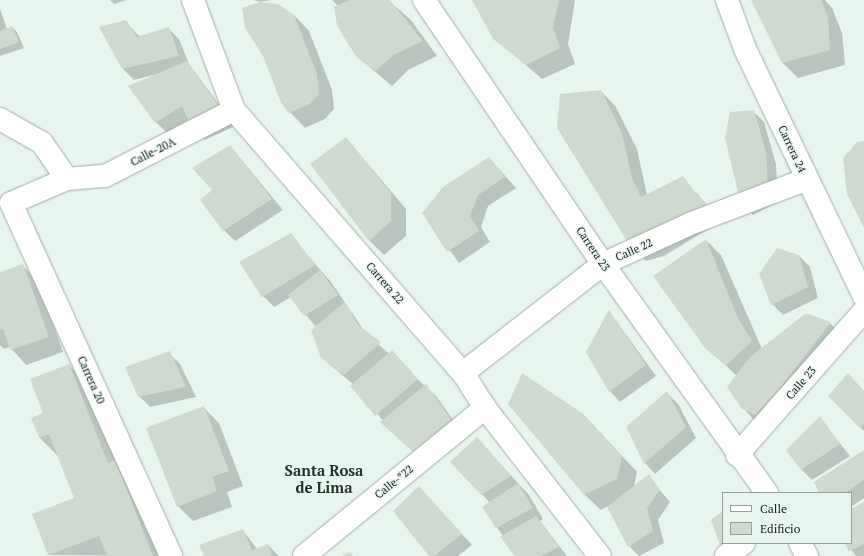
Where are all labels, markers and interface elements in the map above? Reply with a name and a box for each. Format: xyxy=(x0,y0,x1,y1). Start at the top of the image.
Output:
street label: Carrera 24 xyxy=(775,123,809,175)
street label: Calle-20A xyxy=(128,135,178,169)
street label: Carrera 23 xyxy=(573,224,613,274)
street label: Calle 22 xyxy=(613,236,655,264)
street label: Carrera 22 xyxy=(363,260,407,306)
street label: Carrera 20 xyxy=(75,354,107,406)
street label: Calle 23 xyxy=(783,364,819,402)
district label: Santa Rosa de Lima xyxy=(285,461,363,496)
street label: Calle-*22 xyxy=(372,462,416,502)
legend xyxy=(722,492,852,544)
text: Calle xyxy=(760,501,787,516)
text: Edificio xyxy=(760,521,800,536)

